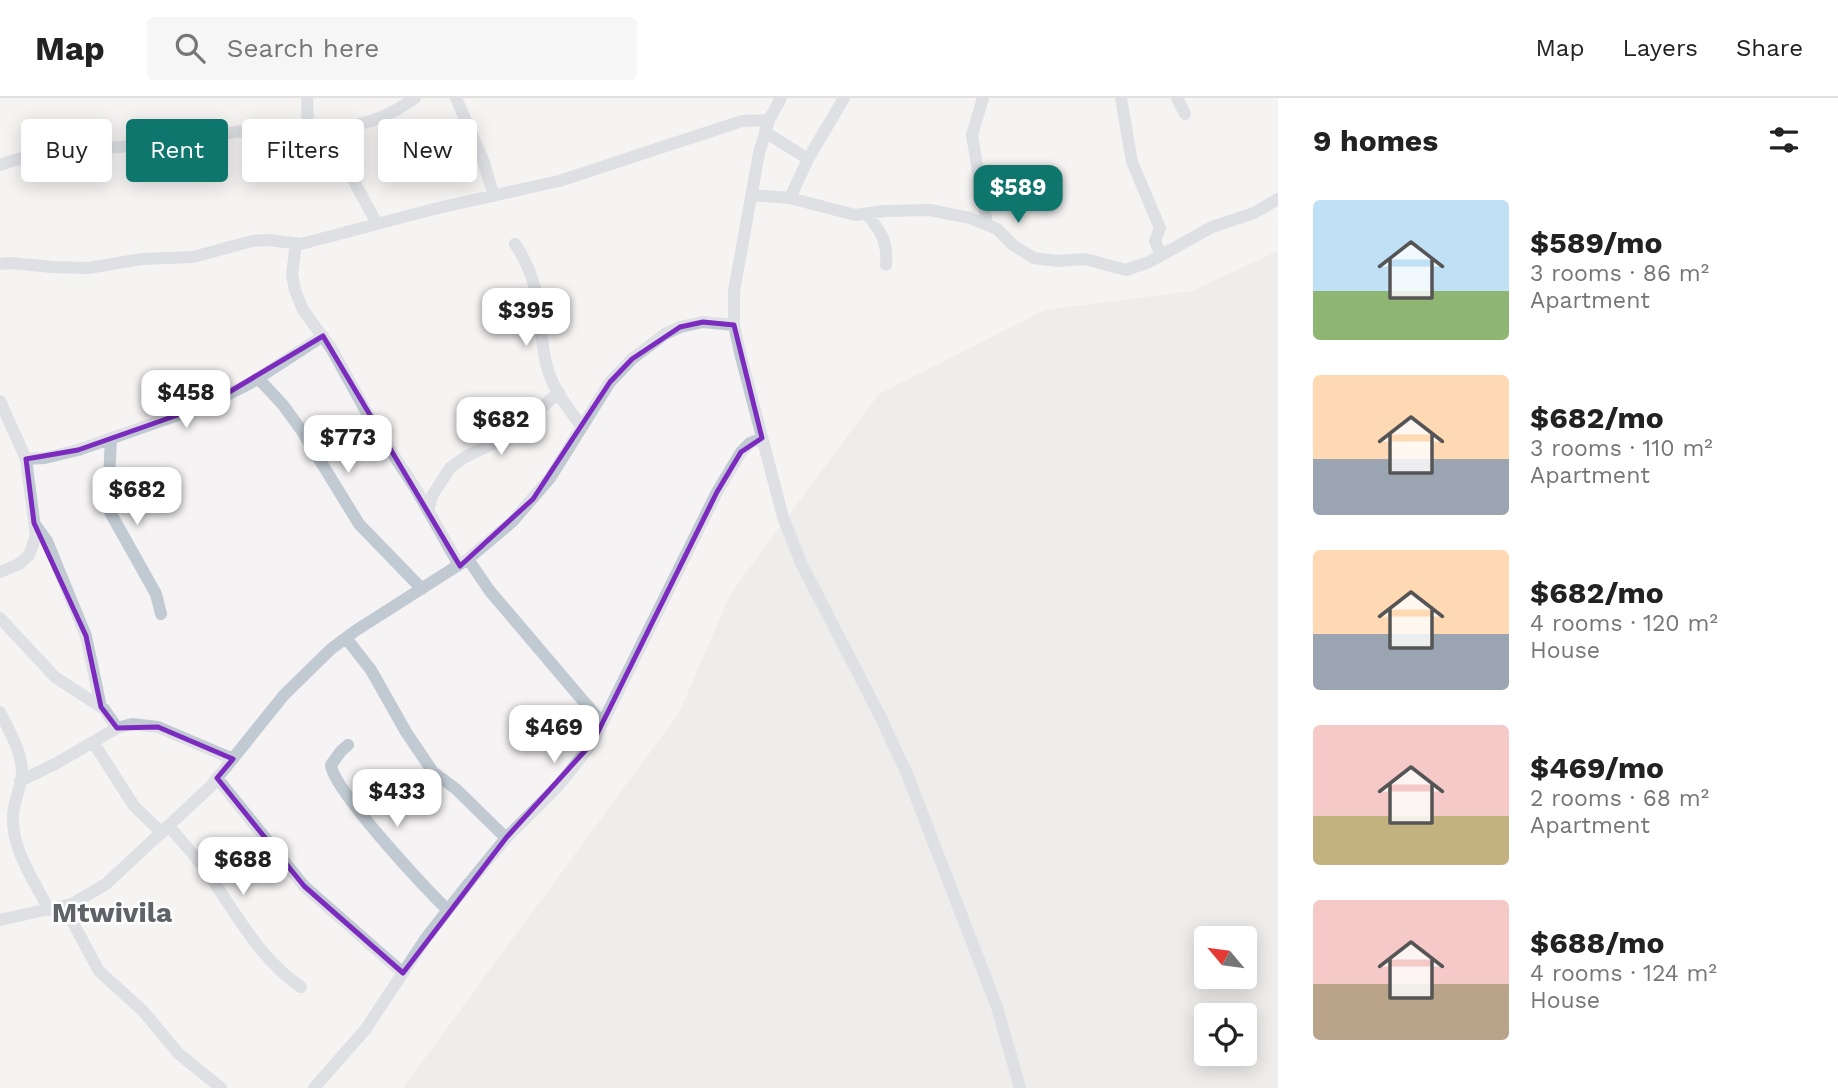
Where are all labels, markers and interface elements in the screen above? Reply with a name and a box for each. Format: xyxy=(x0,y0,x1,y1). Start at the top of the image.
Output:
search box xyxy=(147,17,637,80)
text: Map xyxy=(35,29,105,68)
icon: search xyxy=(171,29,209,67)
text: Search here xyxy=(227,33,379,63)
text: Map xyxy=(1536,34,1584,62)
text: Layers xyxy=(1622,34,1698,62)
text: Share xyxy=(1736,34,1803,62)
chip: Buy xyxy=(21,119,112,182)
chip: Rent xyxy=(126,119,228,182)
chip: Filters xyxy=(242,119,364,182)
chip: New xyxy=(378,119,477,182)
icon: filters xyxy=(1765,121,1803,159)
text: 9 homes xyxy=(1313,123,1438,158)
pin: $589 xyxy=(977,166,1059,225)
text: $589 xyxy=(990,174,1046,201)
text: $589/mo xyxy=(1530,225,1663,260)
icon: home xyxy=(1369,228,1453,312)
text: 3 rooms · 86 m² xyxy=(1530,260,1709,287)
text: Apartment xyxy=(1530,287,1650,314)
pin: $395 xyxy=(485,288,567,348)
text: $395 xyxy=(498,297,554,324)
pin: $458 xyxy=(145,370,227,430)
text: $458 xyxy=(157,379,215,406)
pin: $682 xyxy=(460,398,542,457)
text: $682/mo xyxy=(1530,400,1664,435)
icon: home xyxy=(1369,403,1453,487)
text: $682 xyxy=(472,406,530,433)
pin: $773 xyxy=(307,416,389,475)
text: $773 xyxy=(320,424,376,451)
text: 3 rooms · 110 m² xyxy=(1530,435,1713,462)
text: Apartment xyxy=(1530,462,1650,489)
pin: $682 xyxy=(96,468,178,527)
text: $682 xyxy=(108,476,166,503)
text: $682/mo xyxy=(1530,575,1664,610)
icon: home xyxy=(1369,578,1453,662)
text: 4 rooms · 120 m² xyxy=(1530,610,1718,637)
text: House xyxy=(1530,637,1600,664)
pin: $469 xyxy=(513,706,595,765)
text: $469 xyxy=(525,714,583,741)
text: $469/mo xyxy=(1530,750,1664,785)
icon: home xyxy=(1369,753,1453,837)
pin: $433 xyxy=(356,770,438,829)
text: $433 xyxy=(369,778,425,805)
text: 2 rooms · 68 m² xyxy=(1530,785,1709,812)
text: Apartment xyxy=(1530,812,1650,839)
pin: $688 xyxy=(202,838,284,897)
text: $688 xyxy=(214,846,272,873)
district label: Mtwivila xyxy=(52,896,173,929)
text: $688/mo xyxy=(1530,925,1665,960)
north arrow xyxy=(1194,926,1256,989)
map controls xyxy=(1194,926,1257,1066)
icon: home xyxy=(1369,928,1453,1012)
text: 4 rooms · 124 m² xyxy=(1530,960,1717,987)
text: House xyxy=(1530,987,1600,1014)
button: locate xyxy=(1194,1003,1257,1066)

